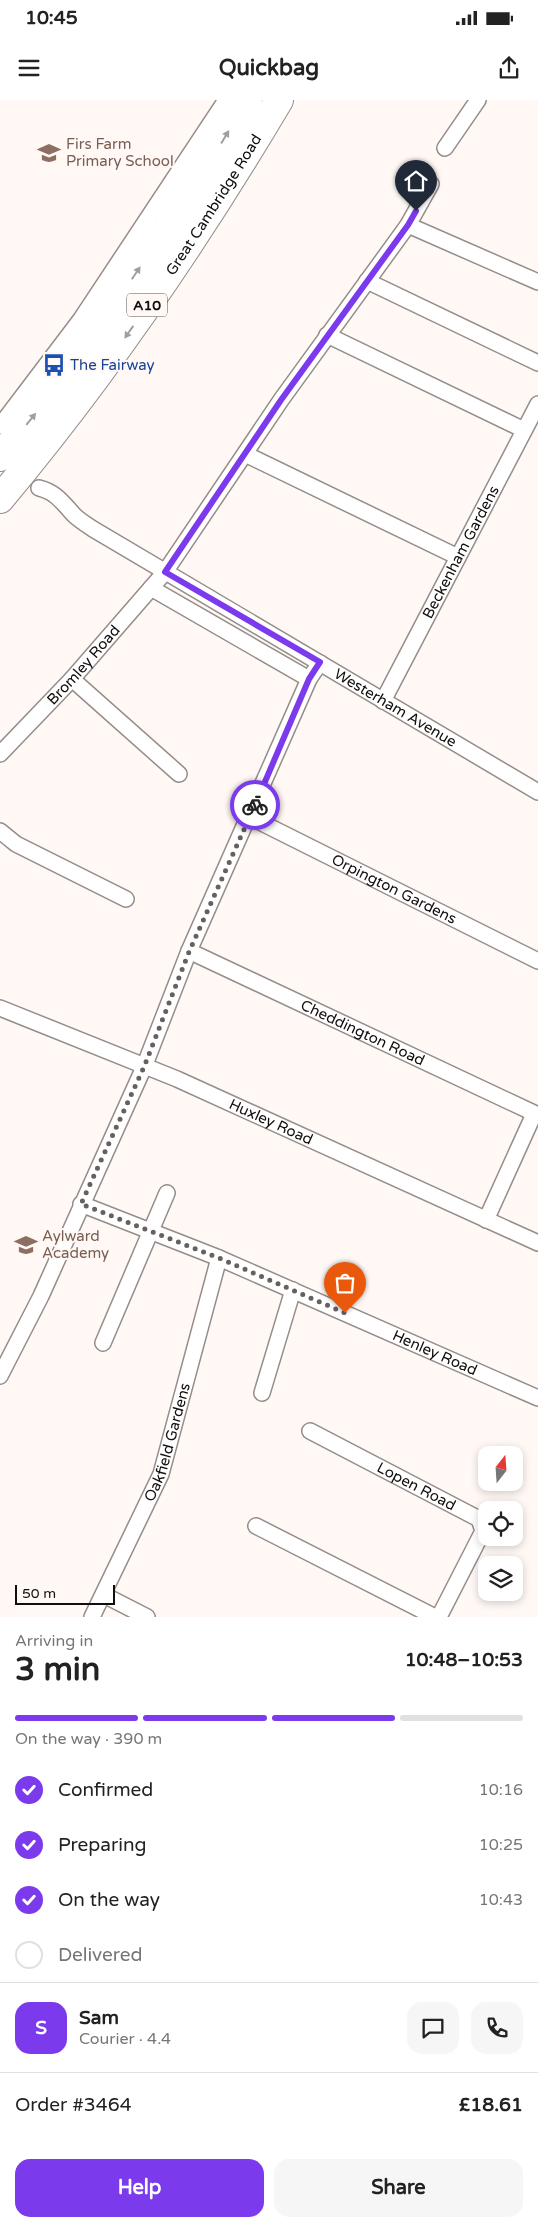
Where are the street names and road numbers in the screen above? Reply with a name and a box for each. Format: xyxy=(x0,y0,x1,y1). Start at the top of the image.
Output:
street label: Great Cambridge Road xyxy=(162,131,265,279)
road number: A10 xyxy=(127,294,167,316)
street label: Beckenham Gardens xyxy=(419,483,503,622)
street label: Bromley Road xyxy=(43,622,124,709)
street label: Westerham Avenue xyxy=(331,665,460,751)
street label: Orpington Gardens xyxy=(329,850,459,928)
street label: Cheddington Road xyxy=(298,996,428,1069)
street label: Huxley Road xyxy=(226,1095,316,1149)
street label: Henley Road xyxy=(390,1326,480,1379)
street label: Oakfield Gardens xyxy=(140,1381,194,1504)
street label: Lopen Road xyxy=(374,1458,459,1514)

